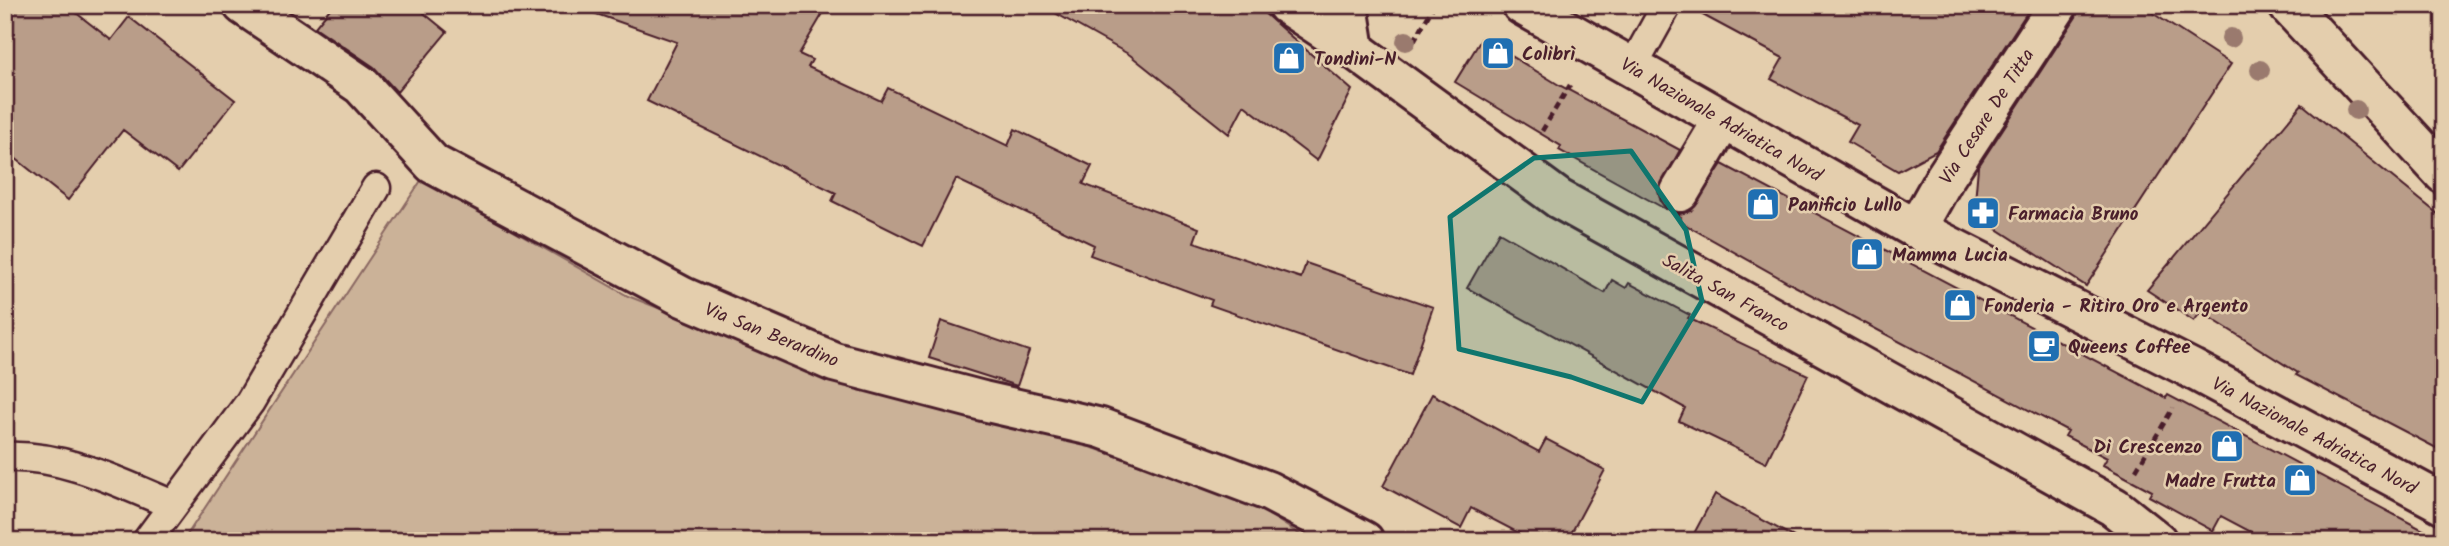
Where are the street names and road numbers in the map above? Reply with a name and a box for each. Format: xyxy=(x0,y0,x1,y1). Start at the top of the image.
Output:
street label: Via Cesare De Titta xyxy=(1932,43,2043,191)
street label: Via Nazionale Adriatica Nord xyxy=(1614,50,1828,191)
street label: Salita San Franco xyxy=(1656,246,1794,341)
street label: Via San Berardino xyxy=(699,295,843,377)
street label: Via Nazionale Adriatica Nord xyxy=(2206,370,2423,504)

